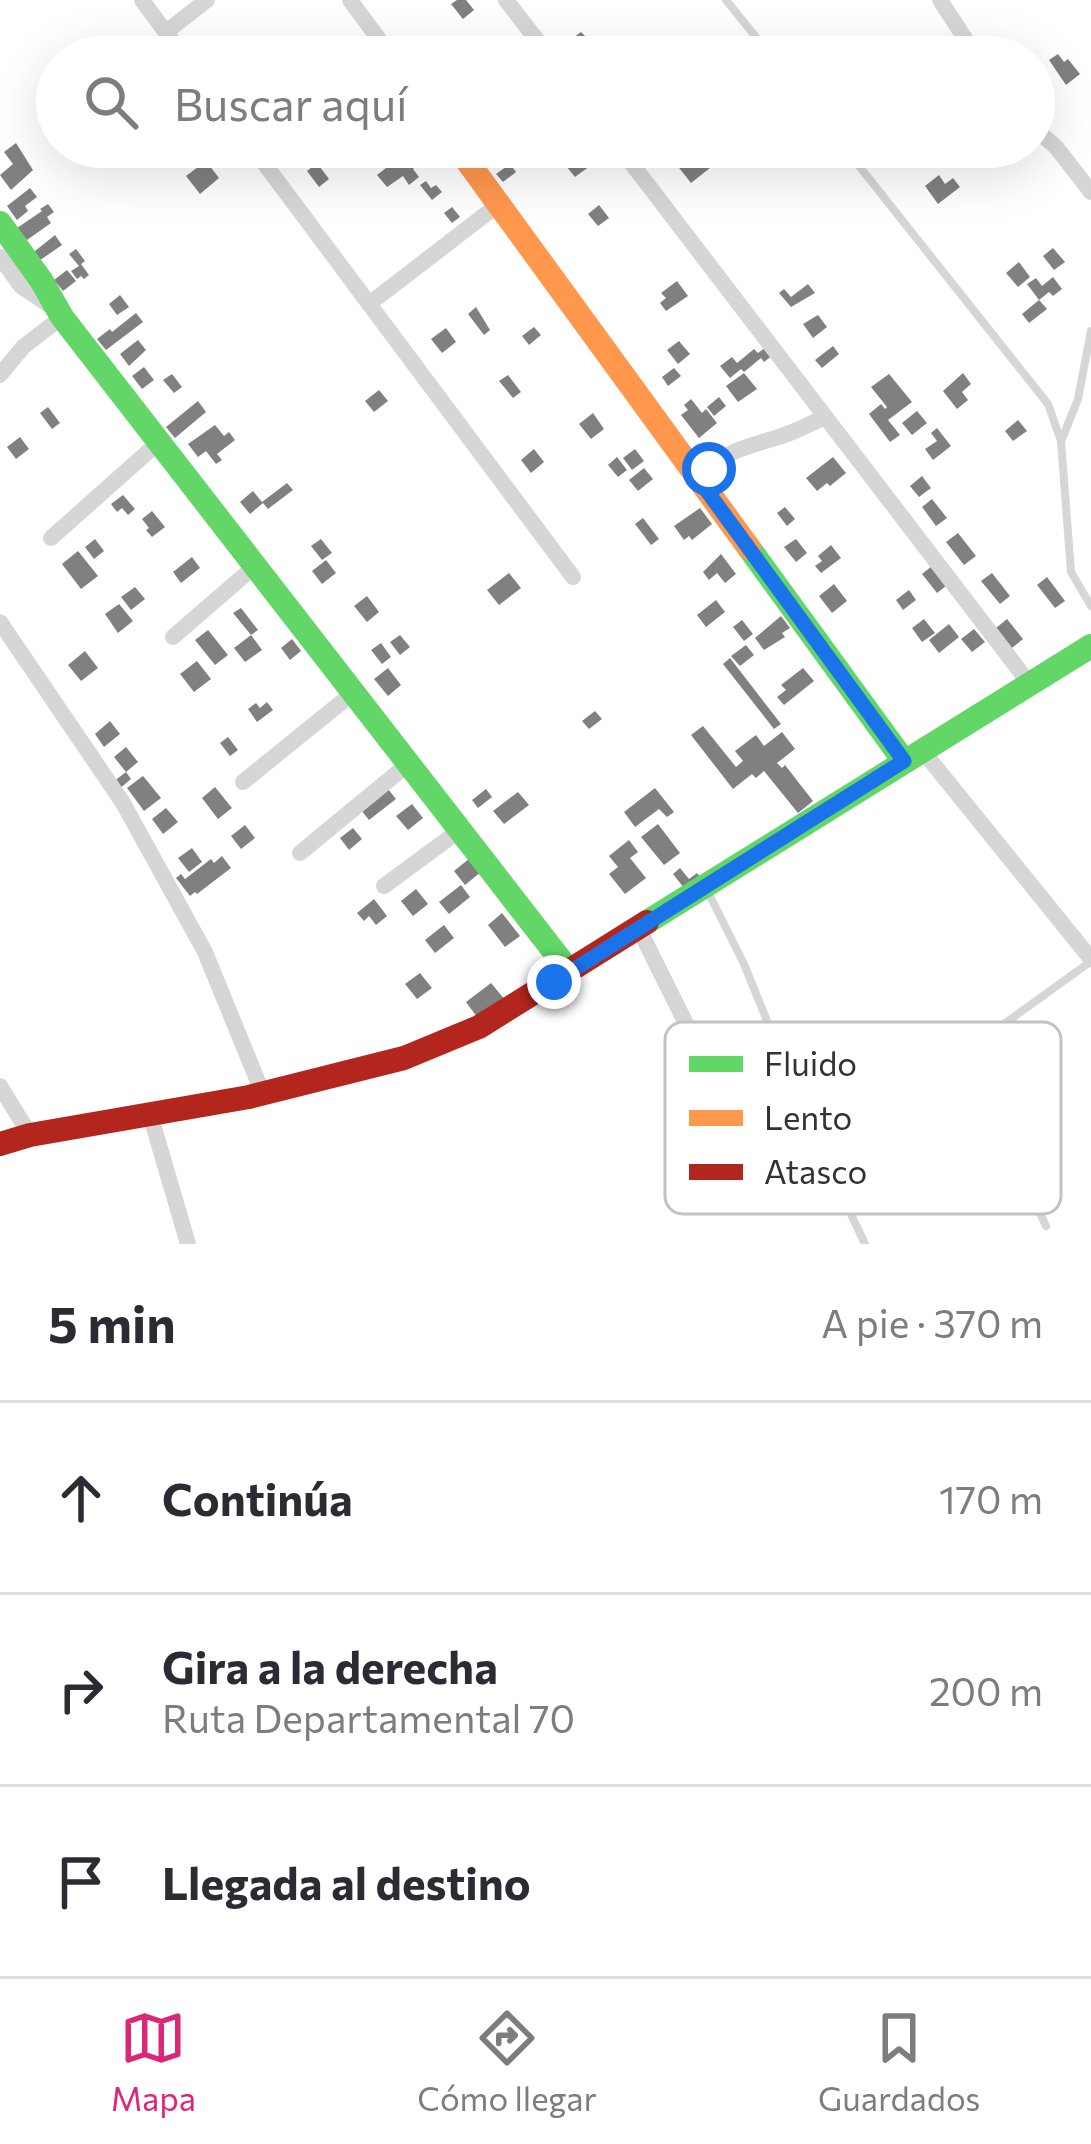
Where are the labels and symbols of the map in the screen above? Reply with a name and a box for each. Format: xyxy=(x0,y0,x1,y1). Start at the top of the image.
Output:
route start xyxy=(682,442,736,496)
route end xyxy=(527,955,581,1009)
legend xyxy=(665,1022,1061,1214)
text: Fluido xyxy=(764,1042,857,1083)
text: Lento xyxy=(764,1096,852,1137)
text: Atasco xyxy=(764,1150,867,1191)

